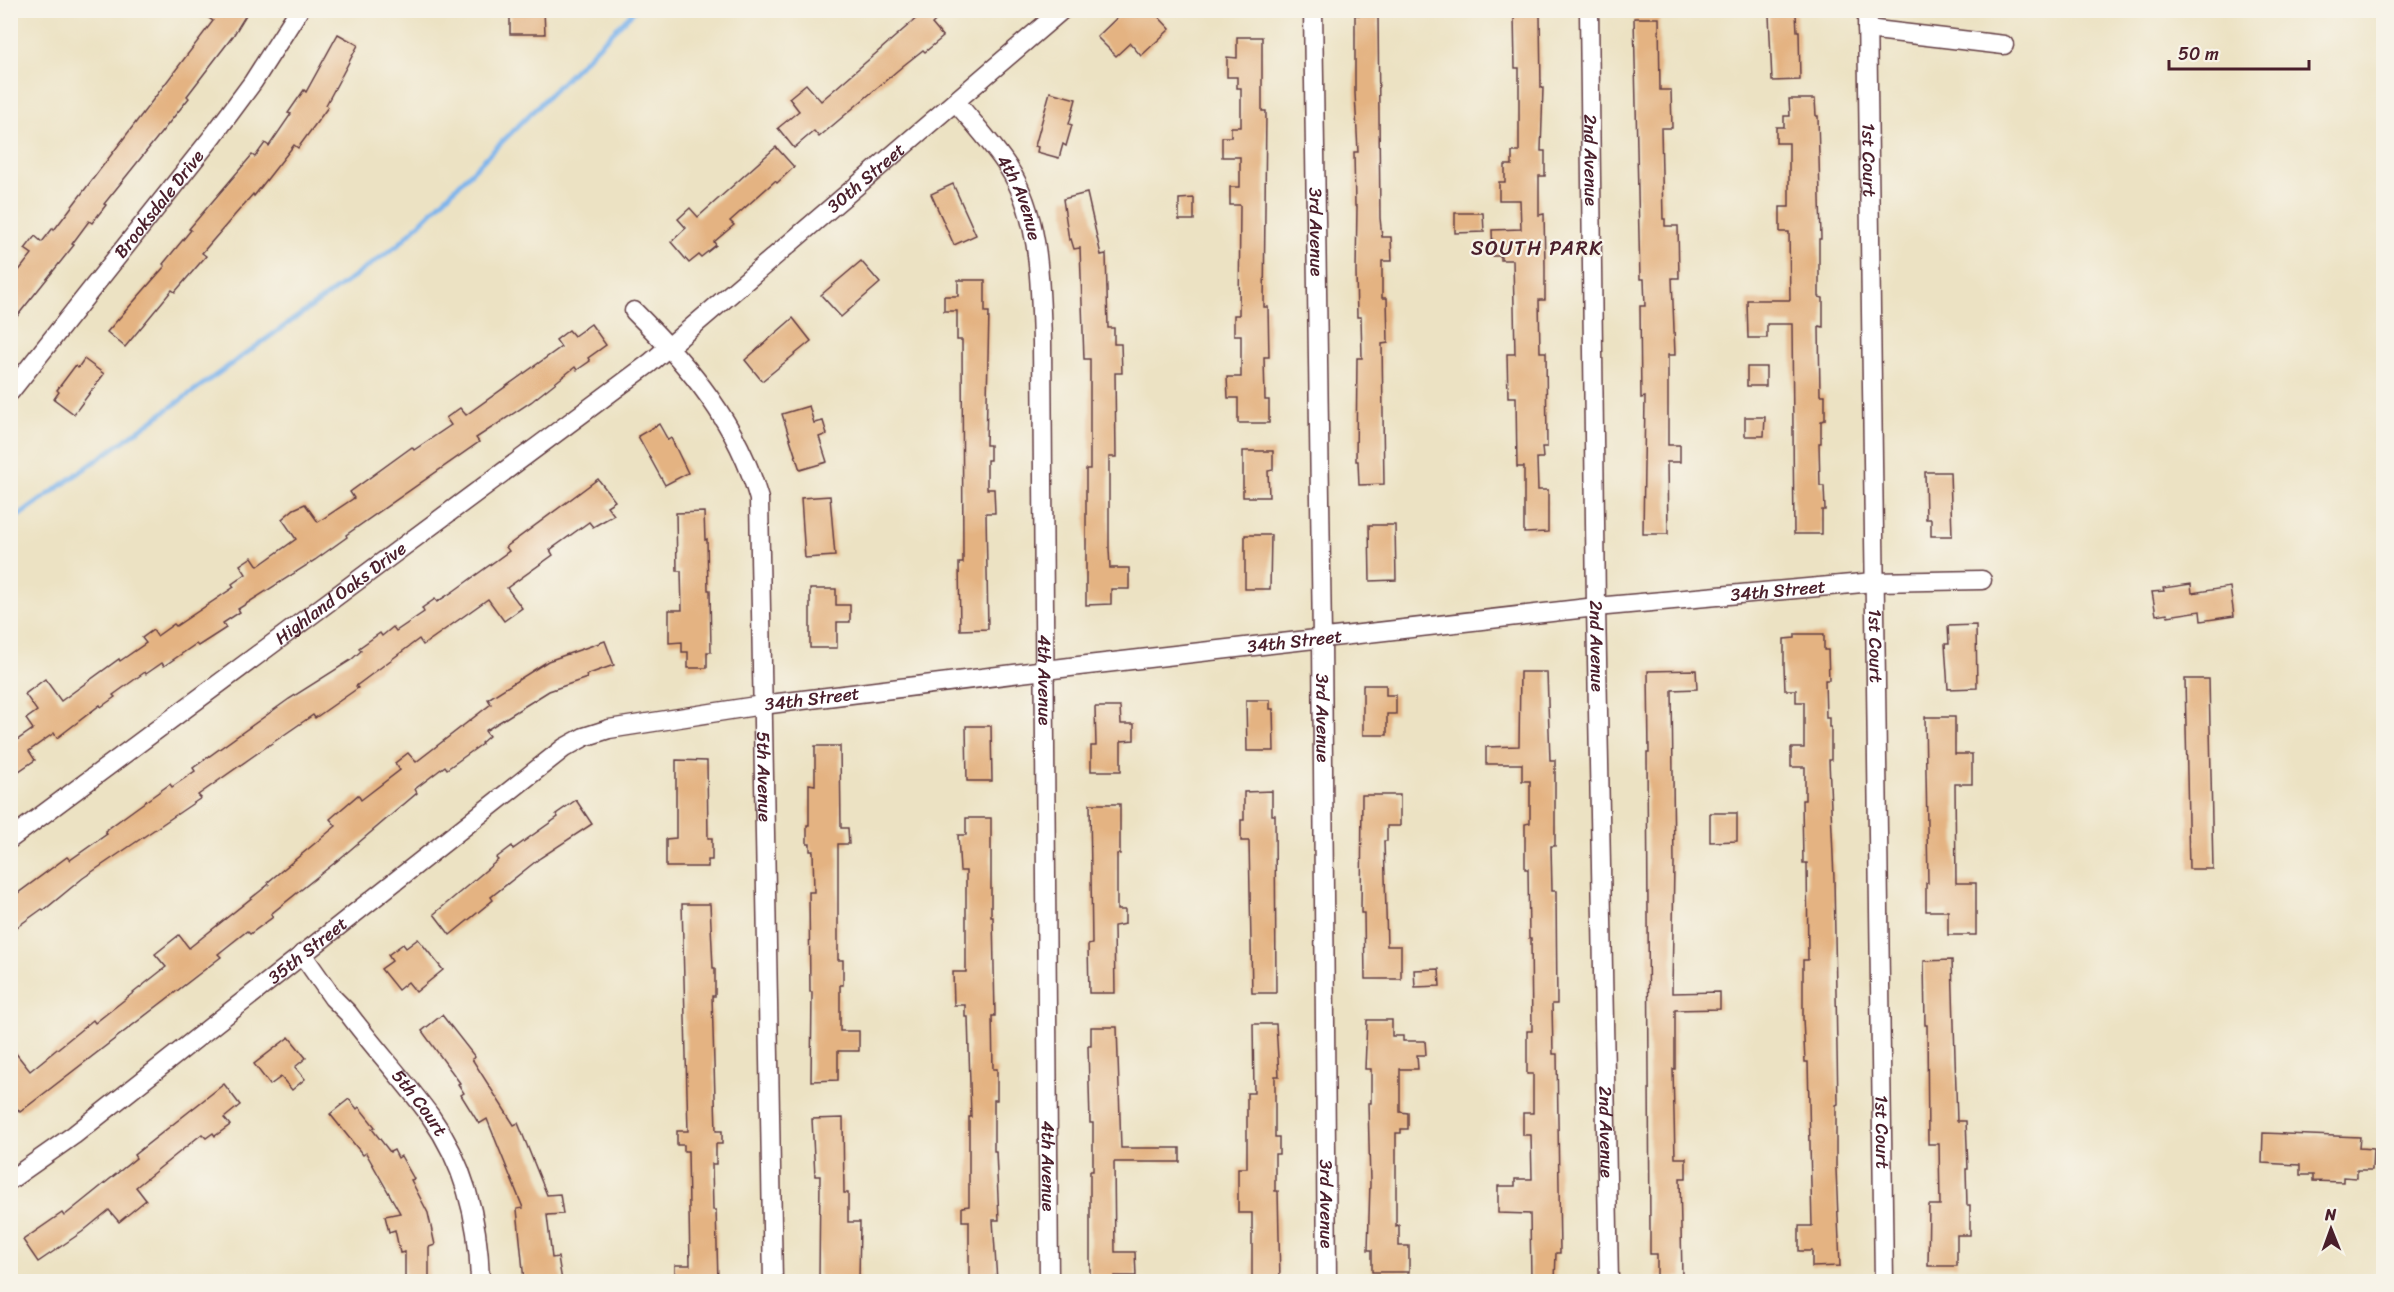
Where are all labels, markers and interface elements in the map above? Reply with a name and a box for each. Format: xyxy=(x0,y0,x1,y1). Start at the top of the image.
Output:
scale bar xyxy=(2169,33,2308,71)
text: 50 m xyxy=(2178,38,2219,70)
street label: 2nd Avenue xyxy=(1574,114,1607,206)
street label: 1st Court xyxy=(1852,123,1885,197)
street label: 30th Street xyxy=(819,135,913,221)
street label: Brooksdale Drive xyxy=(106,142,213,266)
street label: 4th Avenue xyxy=(988,147,1051,243)
street label: 3rd Avenue xyxy=(1300,187,1333,277)
district label: SOUTH PARK xyxy=(1471,231,1603,266)
street label: Highland Oaks Drive xyxy=(268,533,414,653)
street label: 34th Street xyxy=(1729,570,1827,611)
street label: 2nd Avenue xyxy=(1580,600,1614,692)
street label: 1st Court xyxy=(1859,609,1892,683)
street label: 34th Street xyxy=(1245,620,1344,663)
street label: 4th Avenue xyxy=(1028,635,1061,726)
street label: 3rd Avenue xyxy=(1306,673,1339,763)
street label: 34th Street xyxy=(763,677,862,721)
street label: 5th Avenue xyxy=(747,731,781,822)
street label: 35th Street xyxy=(260,908,355,993)
street label: 5th Court xyxy=(383,1062,456,1143)
street label: 2nd Avenue xyxy=(1589,1086,1623,1178)
street label: 1st Court xyxy=(1865,1095,1898,1169)
street label: 4th Avenue xyxy=(1032,1121,1064,1212)
street label: 3rd Avenue xyxy=(1310,1159,1343,1249)
north arrow xyxy=(2301,1199,2361,1259)
text: N xyxy=(2324,1200,2337,1229)

